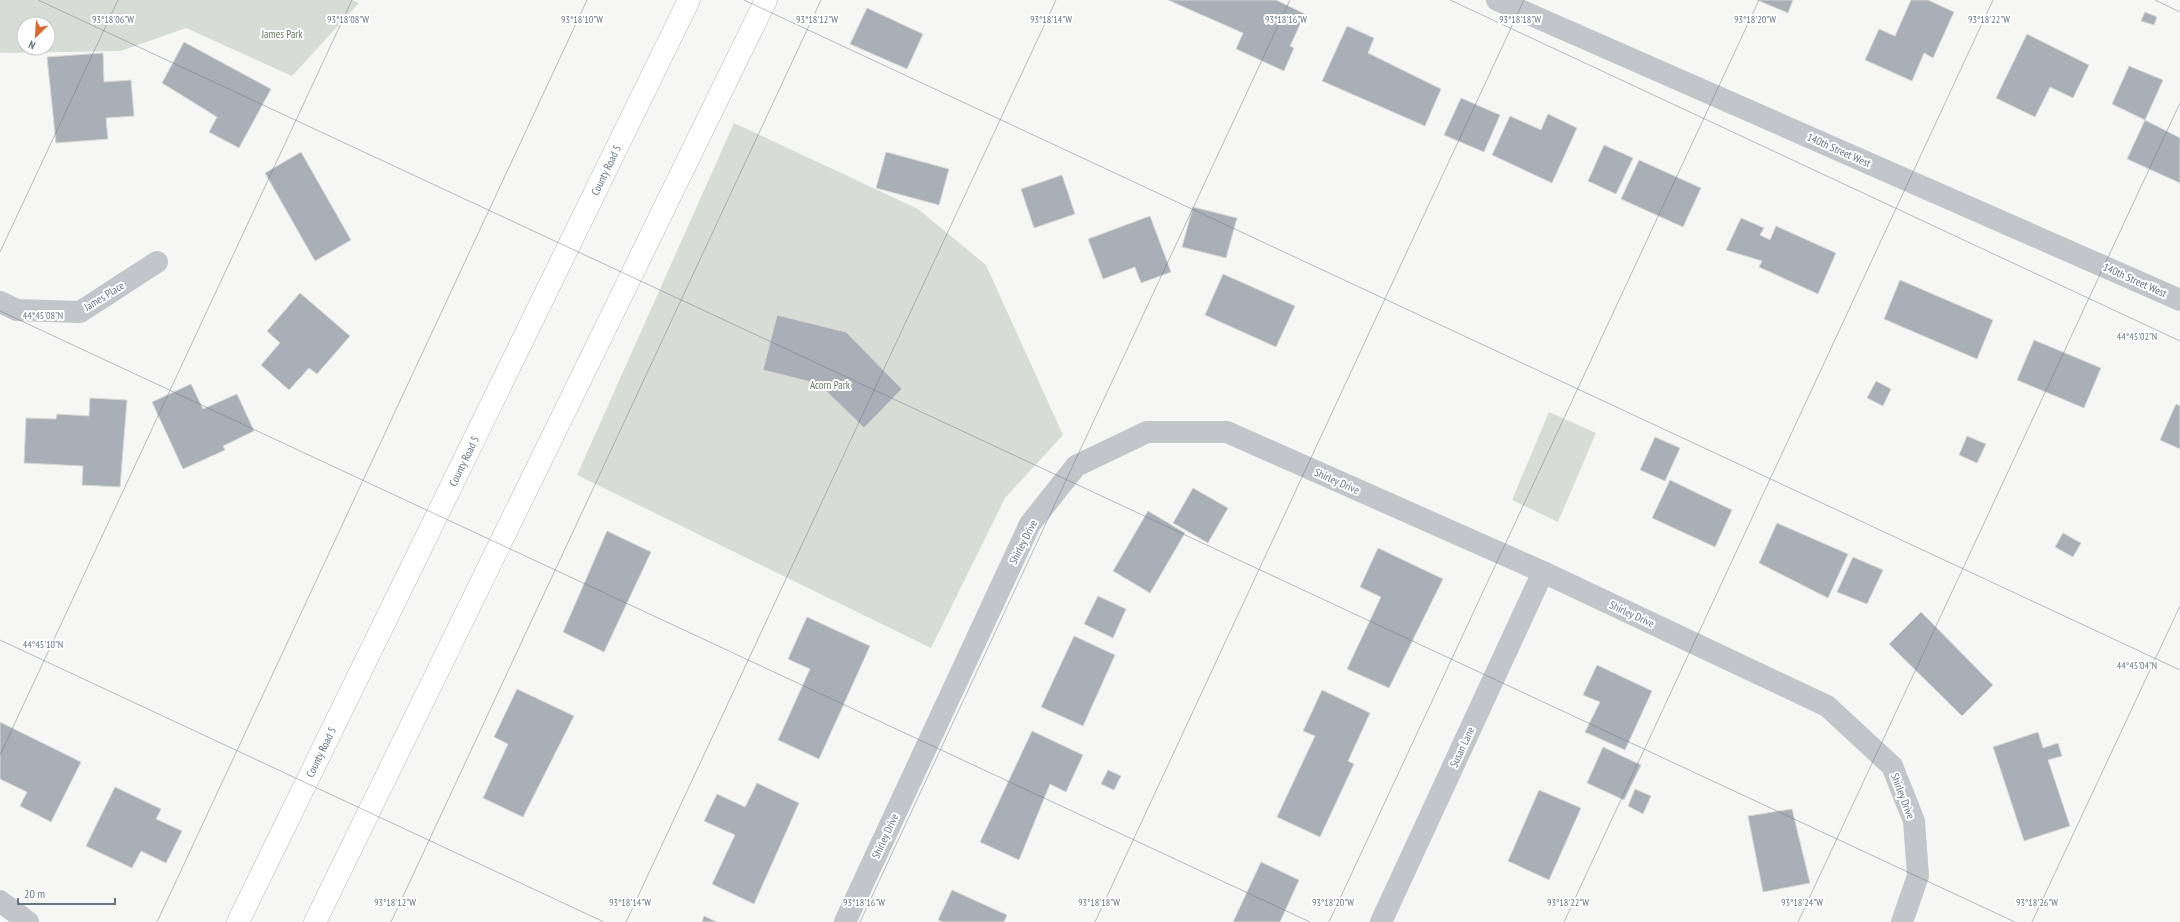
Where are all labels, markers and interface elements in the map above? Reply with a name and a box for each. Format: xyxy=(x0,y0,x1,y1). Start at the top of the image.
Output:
text: 93°18'06"W xyxy=(92,13,134,26)
text: 93°18'08"W xyxy=(327,13,369,26)
text: 93°18'10"W xyxy=(561,13,603,26)
text: 93°18'12"W xyxy=(796,13,838,26)
text: 93°18'14"W xyxy=(1030,13,1072,26)
text: 93°18'16"W xyxy=(1265,13,1307,26)
text: 93°18'18"W xyxy=(1499,13,1541,26)
text: 93°18'20"W xyxy=(1734,13,1776,26)
text: 93°18'22"W xyxy=(1968,13,2010,26)
north arrow xyxy=(16,16,56,56)
park label: James Park xyxy=(260,27,303,41)
text: N xyxy=(26,37,37,53)
street label: 140th Street West xyxy=(1805,130,1873,170)
street label: County Road 5 xyxy=(588,143,624,197)
street label: 140th Street West xyxy=(2101,260,2169,300)
street label: James Place xyxy=(80,278,127,314)
text: 44°45'08"N xyxy=(23,309,63,322)
text: 44°45'02"N xyxy=(2117,330,2157,343)
park label: Acorn Park xyxy=(810,378,851,392)
street label: County Road 5 xyxy=(446,434,482,488)
street label: Shirley Drive xyxy=(1312,465,1362,497)
street label: Shirley Drive xyxy=(1006,517,1040,567)
street label: Shirley Drive xyxy=(1607,598,1657,631)
text: 44°45'10"N xyxy=(23,638,63,651)
text: 44°45'04"N xyxy=(2117,659,2157,672)
street label: Susan Lane xyxy=(1447,724,1478,769)
street label: County Road 5 xyxy=(303,725,339,779)
street label: Shirley Drive xyxy=(1888,771,1918,821)
street label: Shirley Drive xyxy=(869,811,902,861)
scale bar xyxy=(18,880,115,906)
text: 20 m xyxy=(24,886,45,901)
text: 93°18'12"W xyxy=(374,896,416,909)
text: 93°18'14"W xyxy=(609,896,651,909)
text: 93°18'16"W xyxy=(843,896,885,909)
text: 93°18'18"W xyxy=(1078,896,1120,909)
text: 93°18'20"W xyxy=(1312,896,1354,909)
text: 93°18'22"W xyxy=(1547,896,1589,909)
text: 93°18'24"W xyxy=(1781,896,1823,909)
text: 93°18'26"W xyxy=(2016,896,2058,909)

